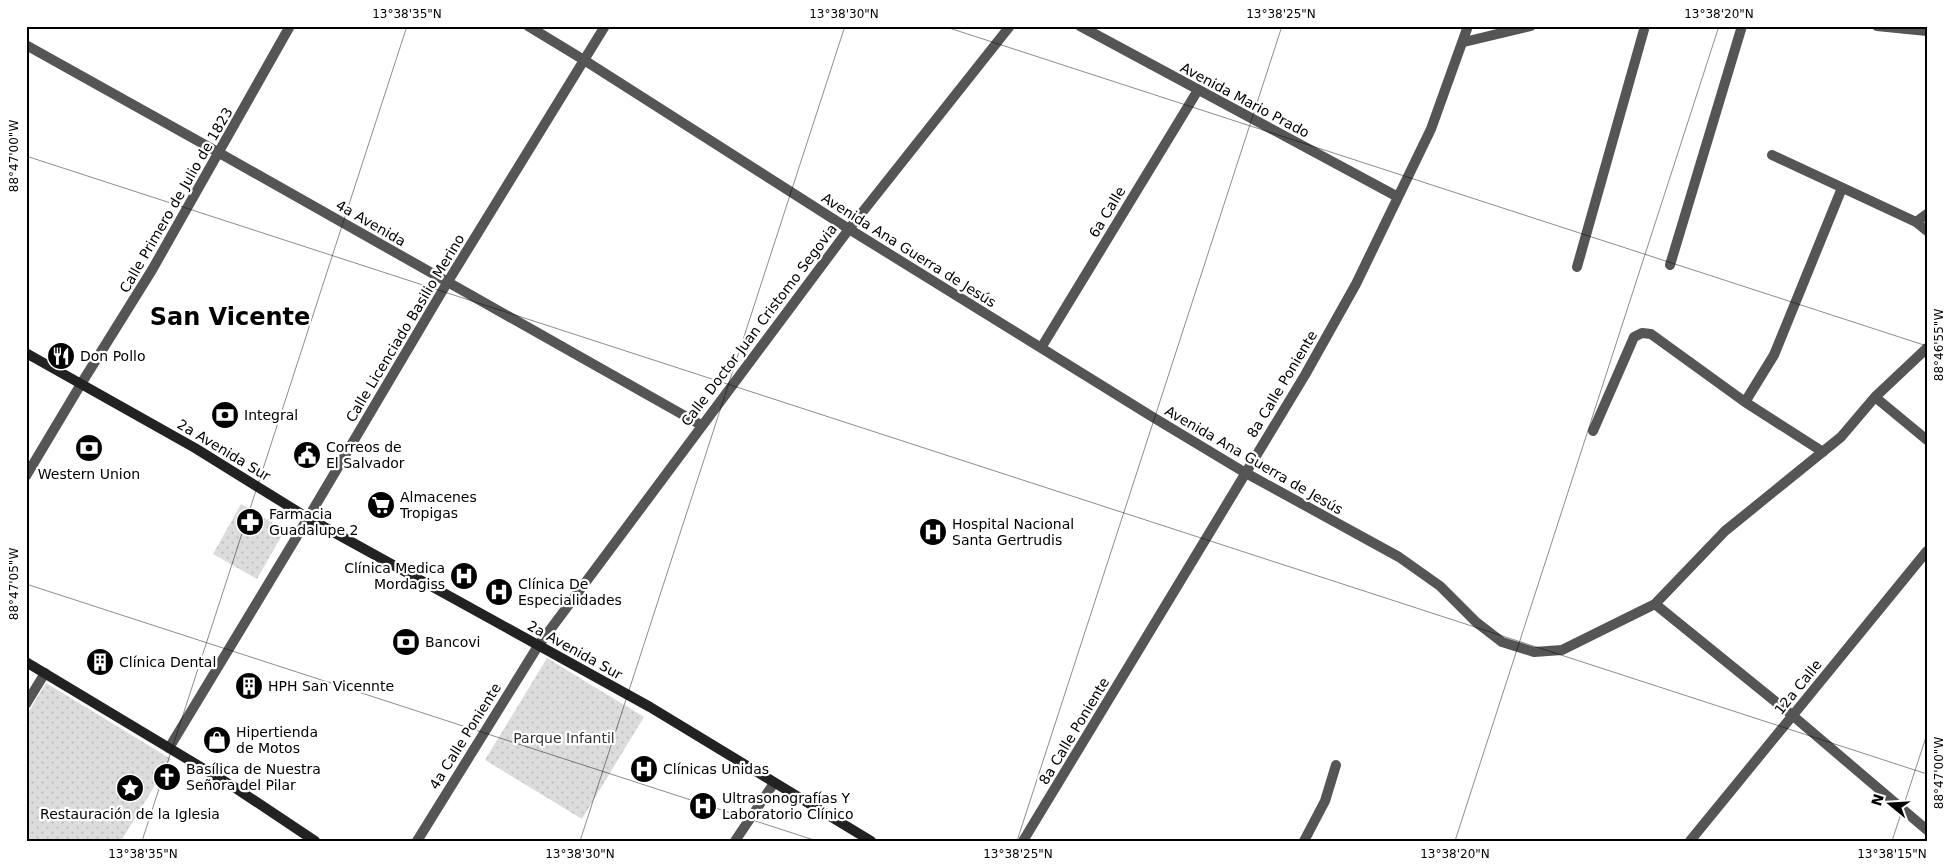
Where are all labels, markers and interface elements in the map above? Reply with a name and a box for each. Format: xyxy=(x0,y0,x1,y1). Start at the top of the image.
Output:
text: 13°38'35"N xyxy=(372,7,442,21)
text: 13°38'30"N xyxy=(809,7,879,21)
text: 13°38'25"N xyxy=(1246,7,1316,21)
text: 13°38'20"N xyxy=(1684,7,1754,21)
street label: Avenida Mario Prado xyxy=(1178,59,1312,141)
street label: Calle Primero de Julio de 1823 xyxy=(116,105,236,295)
text: 88°47'00"W xyxy=(7,120,21,192)
street label: 6a Calle xyxy=(1086,184,1128,240)
street label: Avenida Ana Guerra de Jesús xyxy=(819,190,999,310)
street label: 4a Avenida xyxy=(333,197,409,249)
street label: Calle Doctor Juan Cristomo Segovia xyxy=(678,221,840,429)
street label: Calle Licenciado Basilio Merino xyxy=(342,231,468,425)
district label: San Vicente xyxy=(150,303,310,331)
text: 88°46'55"W xyxy=(1932,309,1946,381)
street label: 8a Calle Poniente xyxy=(1244,328,1320,440)
restaurant icon: Don Pollo xyxy=(46,341,76,371)
place label: Don Pollo xyxy=(80,348,146,364)
bank icon: Integral xyxy=(210,400,240,430)
street label: Avenida Ana Guerra de Jesús xyxy=(1162,402,1346,518)
place label: Integral xyxy=(244,407,298,423)
street label: 2a Avenida Sur xyxy=(175,416,274,484)
bank icon: Western Union xyxy=(74,433,104,463)
place label: Correos de El Salvador xyxy=(326,439,405,471)
public building icon: Correos de El Salvador xyxy=(292,440,322,470)
place label: Western Union xyxy=(38,466,140,482)
place label: Almacenes Tropigas xyxy=(399,489,477,521)
supermarket icon: Almacenes Tropigas xyxy=(366,490,396,520)
place label: Farmacia Guadalupe 2 xyxy=(269,506,358,538)
pharmacy icon: Farmacia Guadalupe 2 xyxy=(235,507,265,537)
place label: Hospital Nacional Santa Gertrudis xyxy=(952,516,1074,548)
hospital icon: Hospital Nacional Santa Gertrudis xyxy=(918,517,948,547)
text: 88°47'05"W xyxy=(7,548,21,620)
place label: Clínica Medica Mordagiss xyxy=(344,560,445,592)
hospital icon: Clínica Medica Mordagiss xyxy=(449,561,479,591)
place label: Clínica De Especialidades xyxy=(518,576,622,608)
hospital icon: Clínica De Especialidades xyxy=(484,577,514,607)
street label: 2a Avenida Sur xyxy=(525,617,625,683)
bank icon: Bancovi xyxy=(391,627,421,657)
place label: Bancovi xyxy=(425,634,481,650)
building icon: Clínica Dental xyxy=(85,647,115,677)
place label: Clínica Dental xyxy=(119,654,216,670)
street label: 12a Calle xyxy=(1771,656,1825,718)
building icon: HPH San Vicennte xyxy=(234,671,264,701)
street label: 8a Calle Poniente xyxy=(1036,675,1112,787)
place label: HPH San Vicennte xyxy=(268,678,394,694)
street label: 4a Calle Poniente xyxy=(426,680,504,792)
place label: Hipertienda de Motos xyxy=(236,724,318,756)
shop icon: Hipertienda de Motos xyxy=(202,725,232,755)
park label: Parque Infantil xyxy=(513,730,615,746)
text: 88°47'00"W xyxy=(1932,737,1946,809)
hospital icon: Clínicas Unidas xyxy=(629,754,659,784)
place label: Basílica de Nuestra Señora del Pilar xyxy=(186,761,321,793)
place label: Clínicas Unidas xyxy=(663,761,769,777)
church icon: Basílica de Nuestra Señora del Pilar xyxy=(152,762,182,792)
place icon: Restauración de la Iglesia xyxy=(115,773,145,803)
north arrow xyxy=(1866,780,1916,830)
place label: Ultrasonografías Y Laboratorio Clínico xyxy=(722,790,853,822)
hospital icon: Ultrasonografías Y Laboratorio Clínico xyxy=(688,791,718,821)
text: N xyxy=(1868,792,1887,808)
place label: Restauración de la Iglesia xyxy=(40,806,220,822)
text: 13°38'35"N xyxy=(108,847,178,861)
text: 13°38'30"N xyxy=(545,847,615,861)
text: 13°38'25"N xyxy=(983,847,1053,861)
text: 13°38'20"N xyxy=(1420,847,1490,861)
text: 13°38'15"N xyxy=(1857,847,1927,861)

